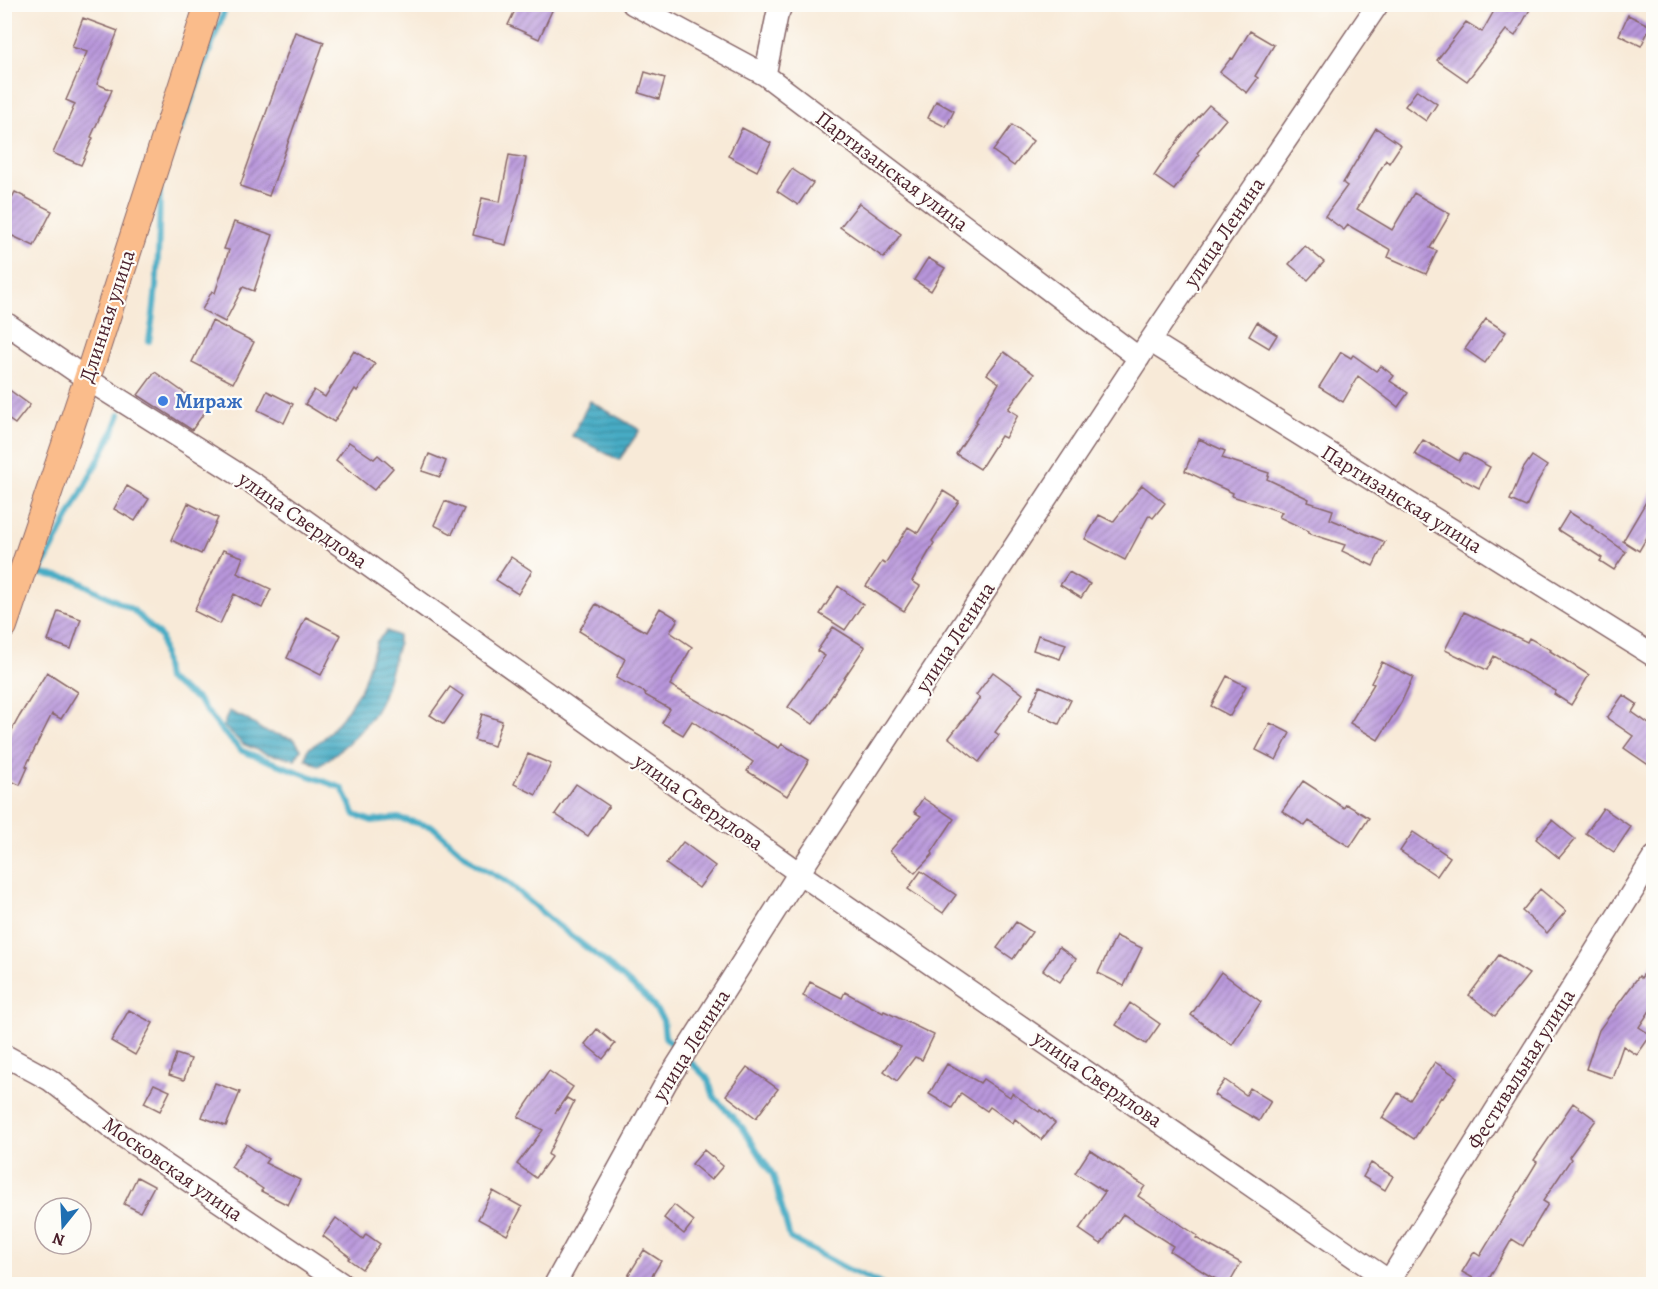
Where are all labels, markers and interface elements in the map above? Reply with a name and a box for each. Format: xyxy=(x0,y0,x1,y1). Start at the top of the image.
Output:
street label: Партизанская улица xyxy=(810,104,975,238)
street label: улица Ленина xyxy=(1176,171,1271,293)
street label: Длинная улица xyxy=(72,246,142,386)
place label: Мираж xyxy=(175,387,242,415)
marker: Мираж xyxy=(156,394,170,408)
street label: Партизанская улица xyxy=(1316,438,1488,560)
street label: улица Свердлова xyxy=(232,464,374,575)
street label: улица Ленина xyxy=(908,576,1002,699)
street label: улица Свердлова xyxy=(628,746,770,857)
street label: улица Ленина xyxy=(645,983,737,1107)
street label: Фестивальная улица xyxy=(1460,983,1582,1155)
street label: улица Свердлова xyxy=(1027,1023,1169,1134)
street label: Московская улица xyxy=(97,1110,249,1228)
north arrow xyxy=(33,1196,93,1256)
text: N xyxy=(49,1227,68,1252)

